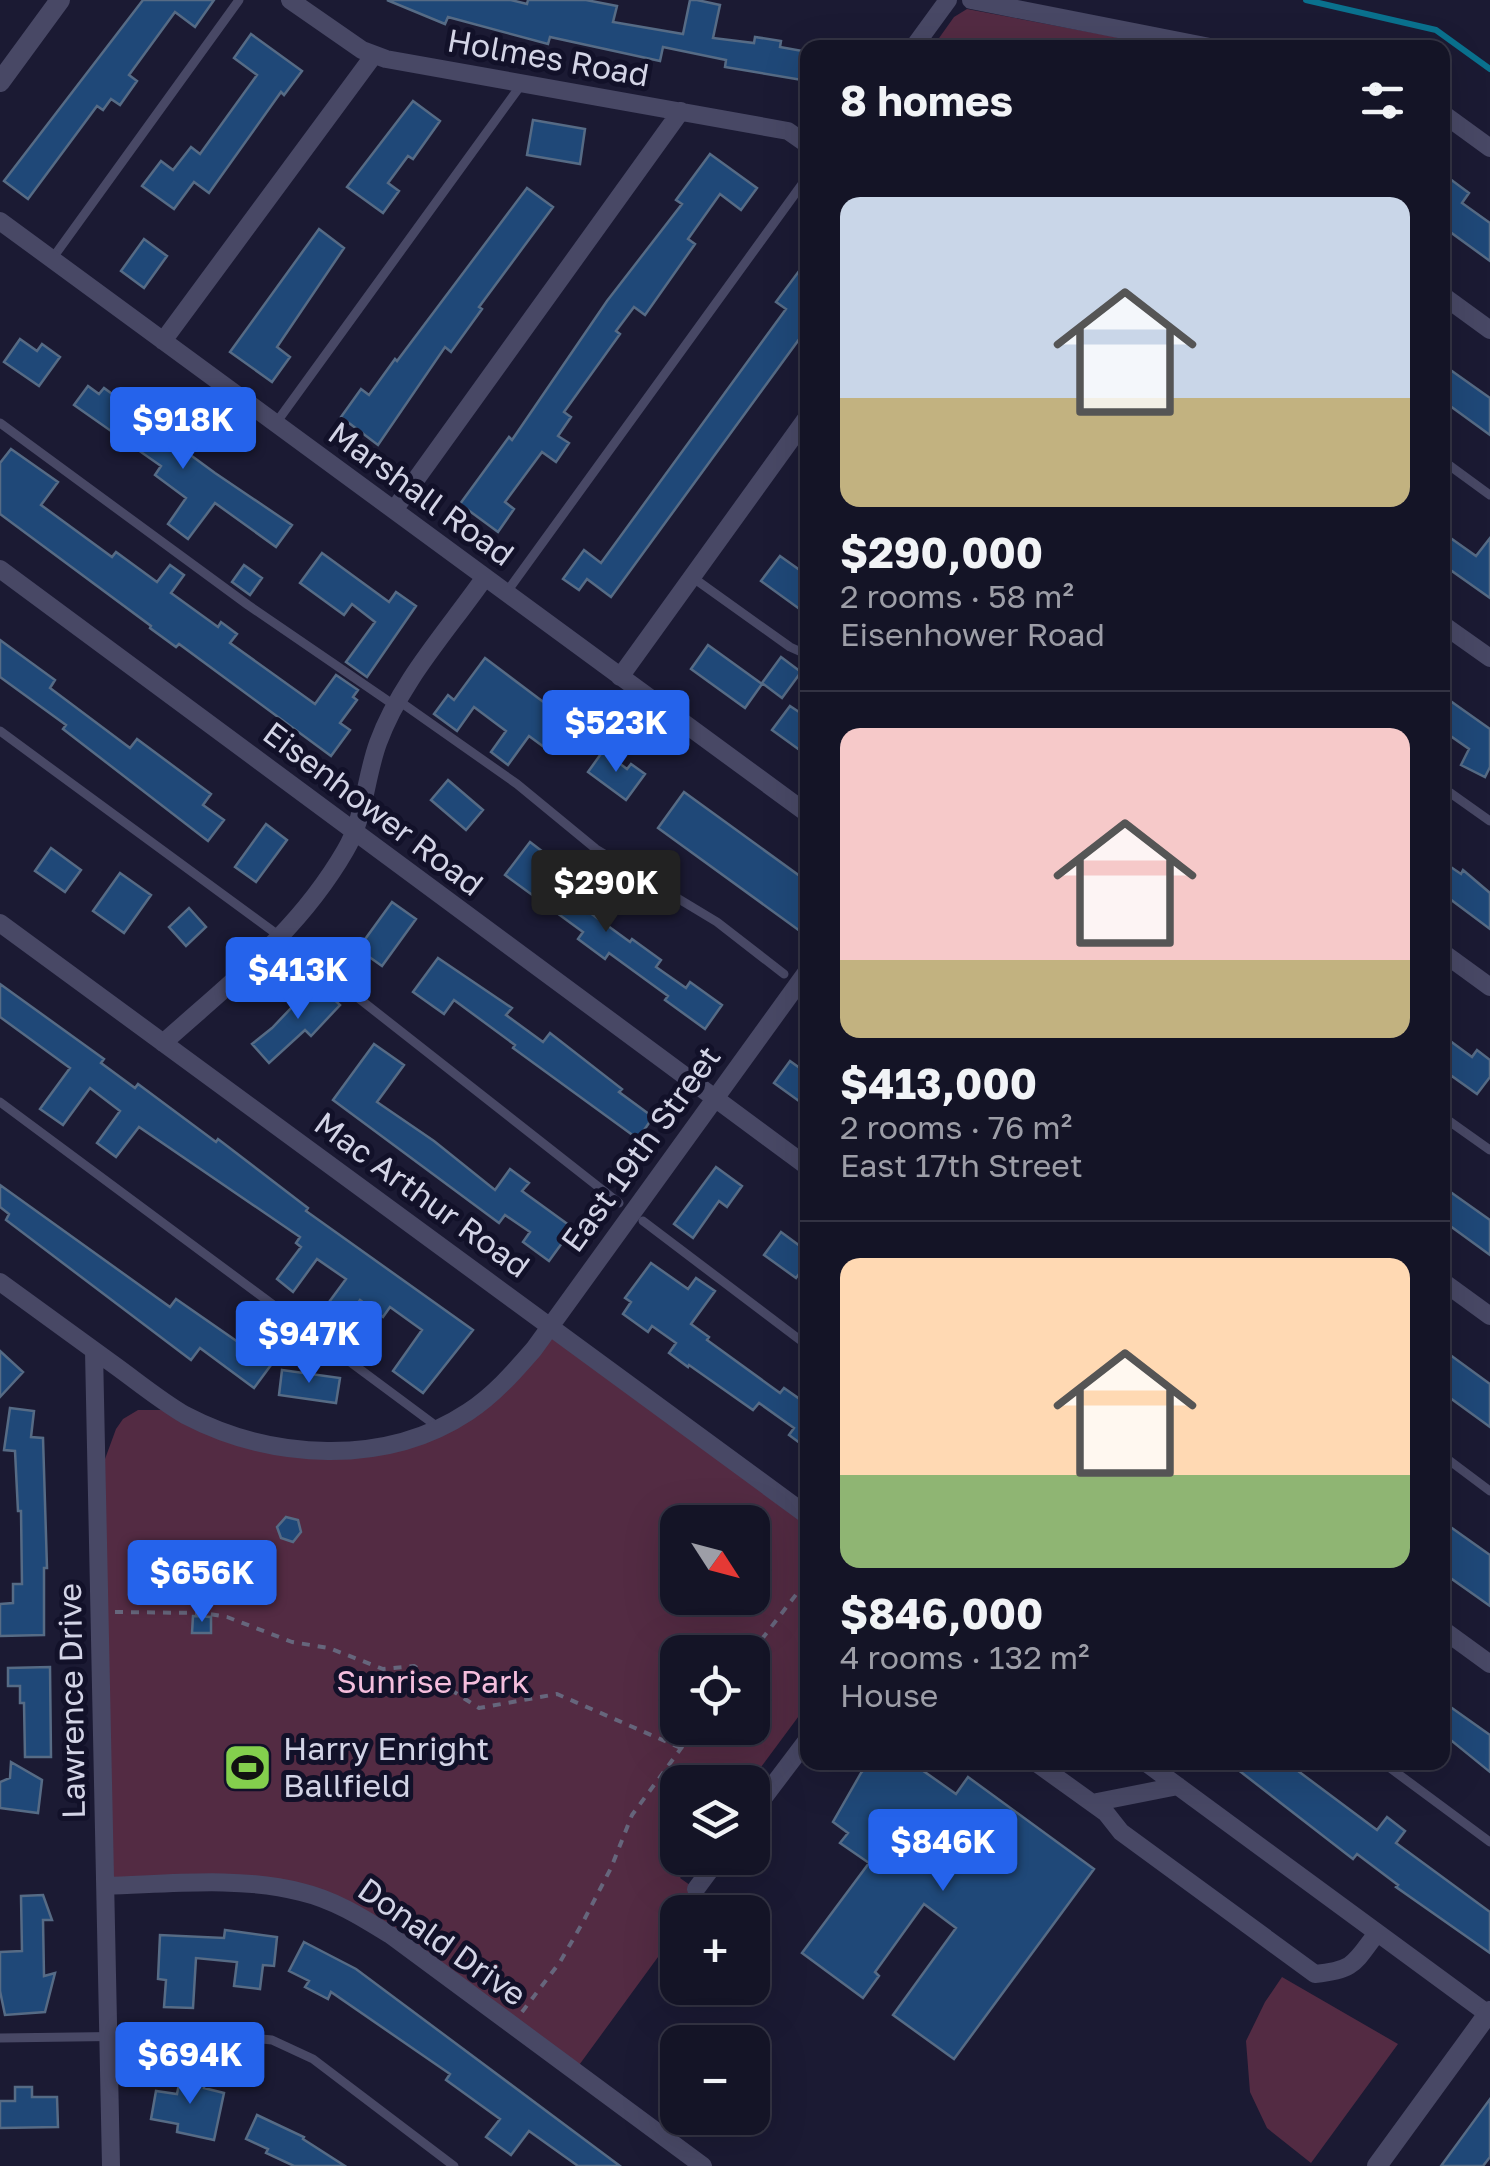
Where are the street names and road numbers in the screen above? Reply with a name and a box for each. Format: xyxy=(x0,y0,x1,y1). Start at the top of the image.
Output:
street label: Holmes Road xyxy=(444,21,652,93)
street label: Marshall Road xyxy=(322,413,522,573)
street label: Eisenhower Road xyxy=(256,713,491,903)
street label: East 19th Street xyxy=(553,1038,728,1259)
street label: Mac Arthur Road xyxy=(308,1103,537,1285)
street label: Lawrence Drive xyxy=(50,1583,92,1819)
street label: Donald Drive xyxy=(351,1869,534,2013)

